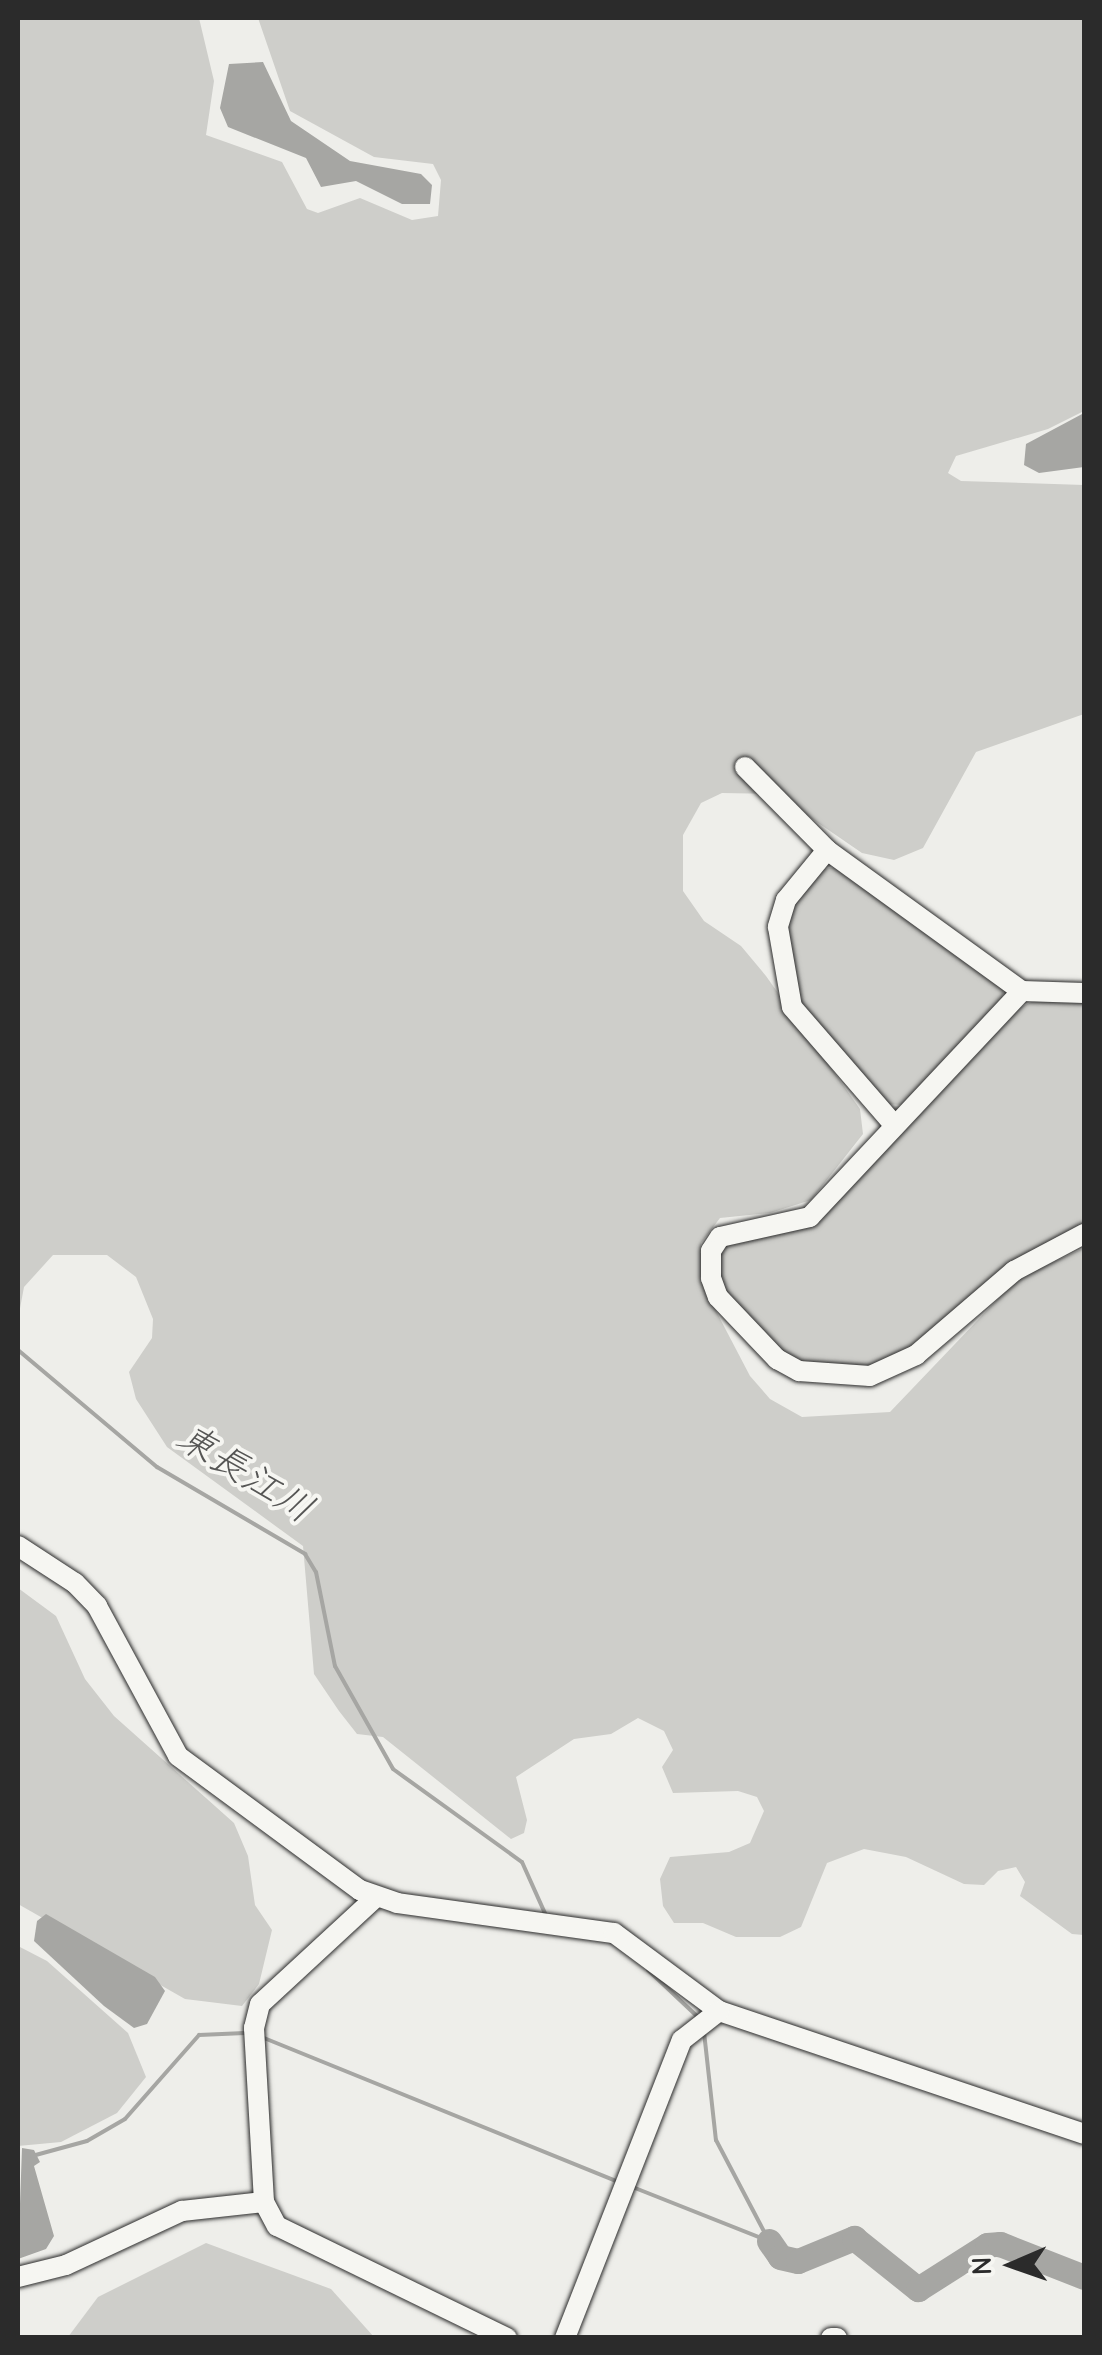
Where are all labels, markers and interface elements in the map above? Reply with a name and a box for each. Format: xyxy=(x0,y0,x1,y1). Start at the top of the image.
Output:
water label: 東長江川 xyxy=(168,1414,322,1534)
north arrow xyxy=(962,2215,1062,2315)
text: N xyxy=(966,2256,998,2276)

